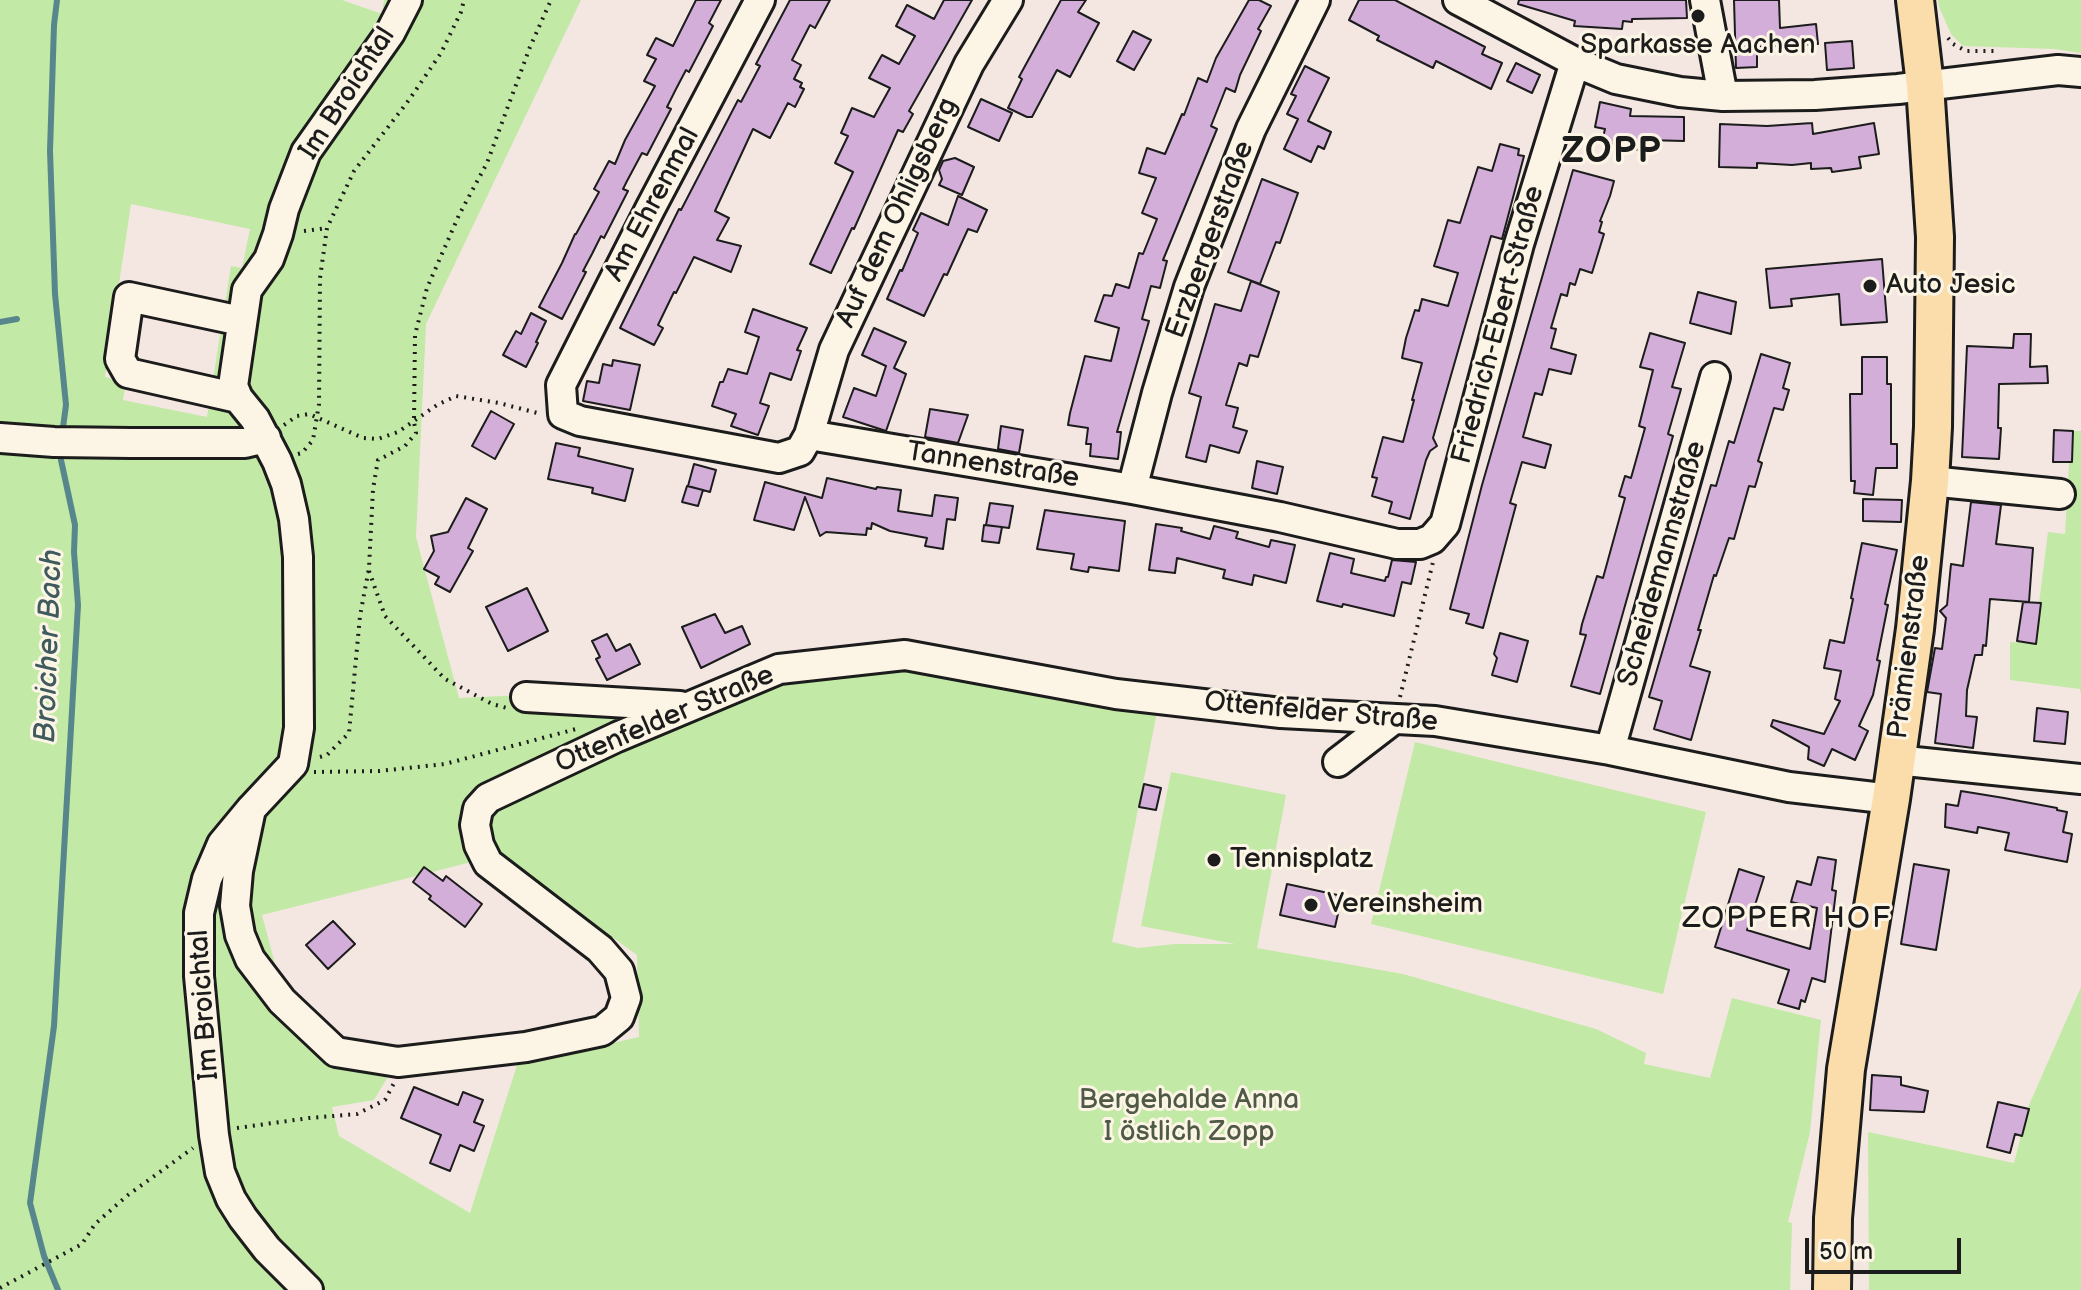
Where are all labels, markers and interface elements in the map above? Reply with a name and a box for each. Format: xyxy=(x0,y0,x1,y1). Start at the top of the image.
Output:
marker: Sparkasse Aachen xyxy=(1689,7,1707,25)
street label: Im Broichtal xyxy=(293,22,403,166)
place label: Sparkasse Aachen xyxy=(1580,29,1816,63)
street label: Auf dem Ohligsberg xyxy=(830,93,966,333)
street label: Am Ehrenmal xyxy=(599,123,707,287)
district label: ZOPP xyxy=(1562,131,1662,175)
street label: Erzbergerstraße xyxy=(1160,137,1262,343)
street label: Friedrich-Ebert-Straße xyxy=(1446,182,1552,468)
place label: Auto Jesic xyxy=(1886,269,2016,303)
marker: Auto Jesic xyxy=(1861,277,1879,295)
street label: Tannenstraße xyxy=(905,436,1081,496)
street label: Scheidemannstraße xyxy=(1612,437,1714,691)
water label: Broicher Bach xyxy=(29,549,71,743)
street label: Prämienstraße xyxy=(1882,553,1938,741)
street label: Ottenfelder Straße xyxy=(551,659,779,781)
street label: Ottenfelder Straße xyxy=(1203,686,1439,740)
place label: Tennisplatz xyxy=(1230,843,1373,877)
marker: Tennisplatz xyxy=(1205,851,1223,869)
place label: Vereinsheim xyxy=(1327,888,1483,922)
marker: Vereinsheim xyxy=(1302,896,1320,914)
district label: ZOPPER HOF xyxy=(1682,901,1892,937)
street label: Im Broichtal xyxy=(183,929,227,1081)
park label: Bergehalde Anna I östlich Zopp xyxy=(1079,1084,1299,1150)
scale bar xyxy=(1809,1222,1965,1272)
text: 50 m xyxy=(1819,1237,1873,1266)

